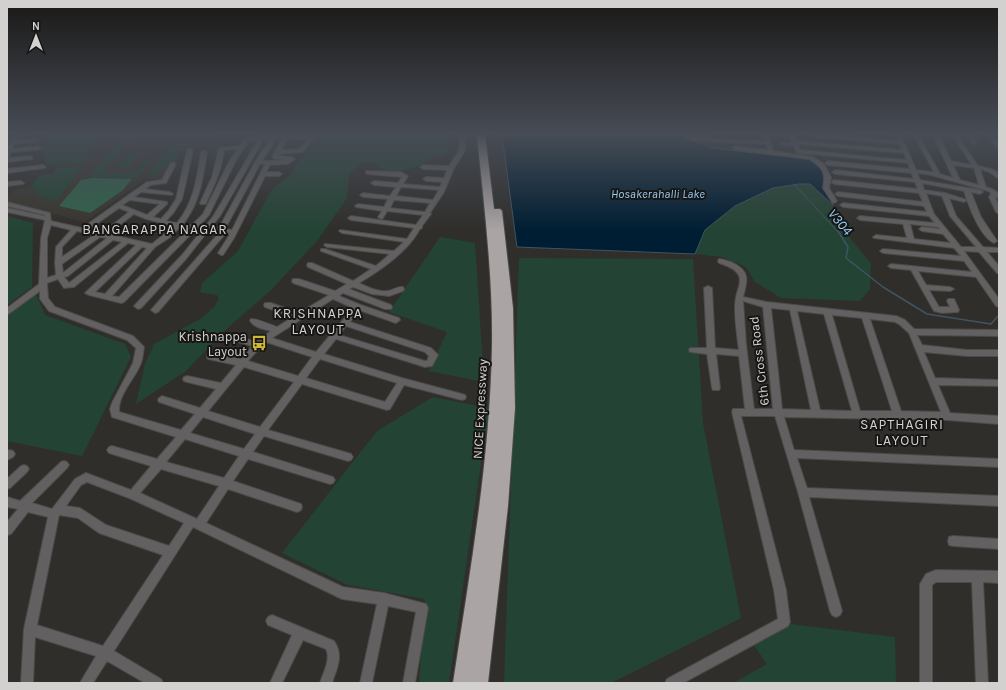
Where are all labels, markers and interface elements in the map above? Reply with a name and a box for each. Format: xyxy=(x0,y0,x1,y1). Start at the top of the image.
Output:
north arrow xyxy=(16,16,56,56)
text: N xyxy=(32,20,40,33)
water label: Hosakerahalli Lake xyxy=(611,187,705,201)
water label: V304 xyxy=(824,205,856,239)
district label: BANGARAPPA NAGAR xyxy=(82,221,228,238)
district label: KRISHNAPPA LAYOUT xyxy=(273,305,363,338)
street label: 6th Cross Road xyxy=(746,316,772,406)
place label: Krishnappa Layout xyxy=(178,329,247,359)
bus stop icon: Krishnappa Layout xyxy=(250,334,268,352)
street label: NICE Expressway xyxy=(470,359,490,459)
district label: SAPTHAGIRI LAYOUT xyxy=(860,416,944,449)

